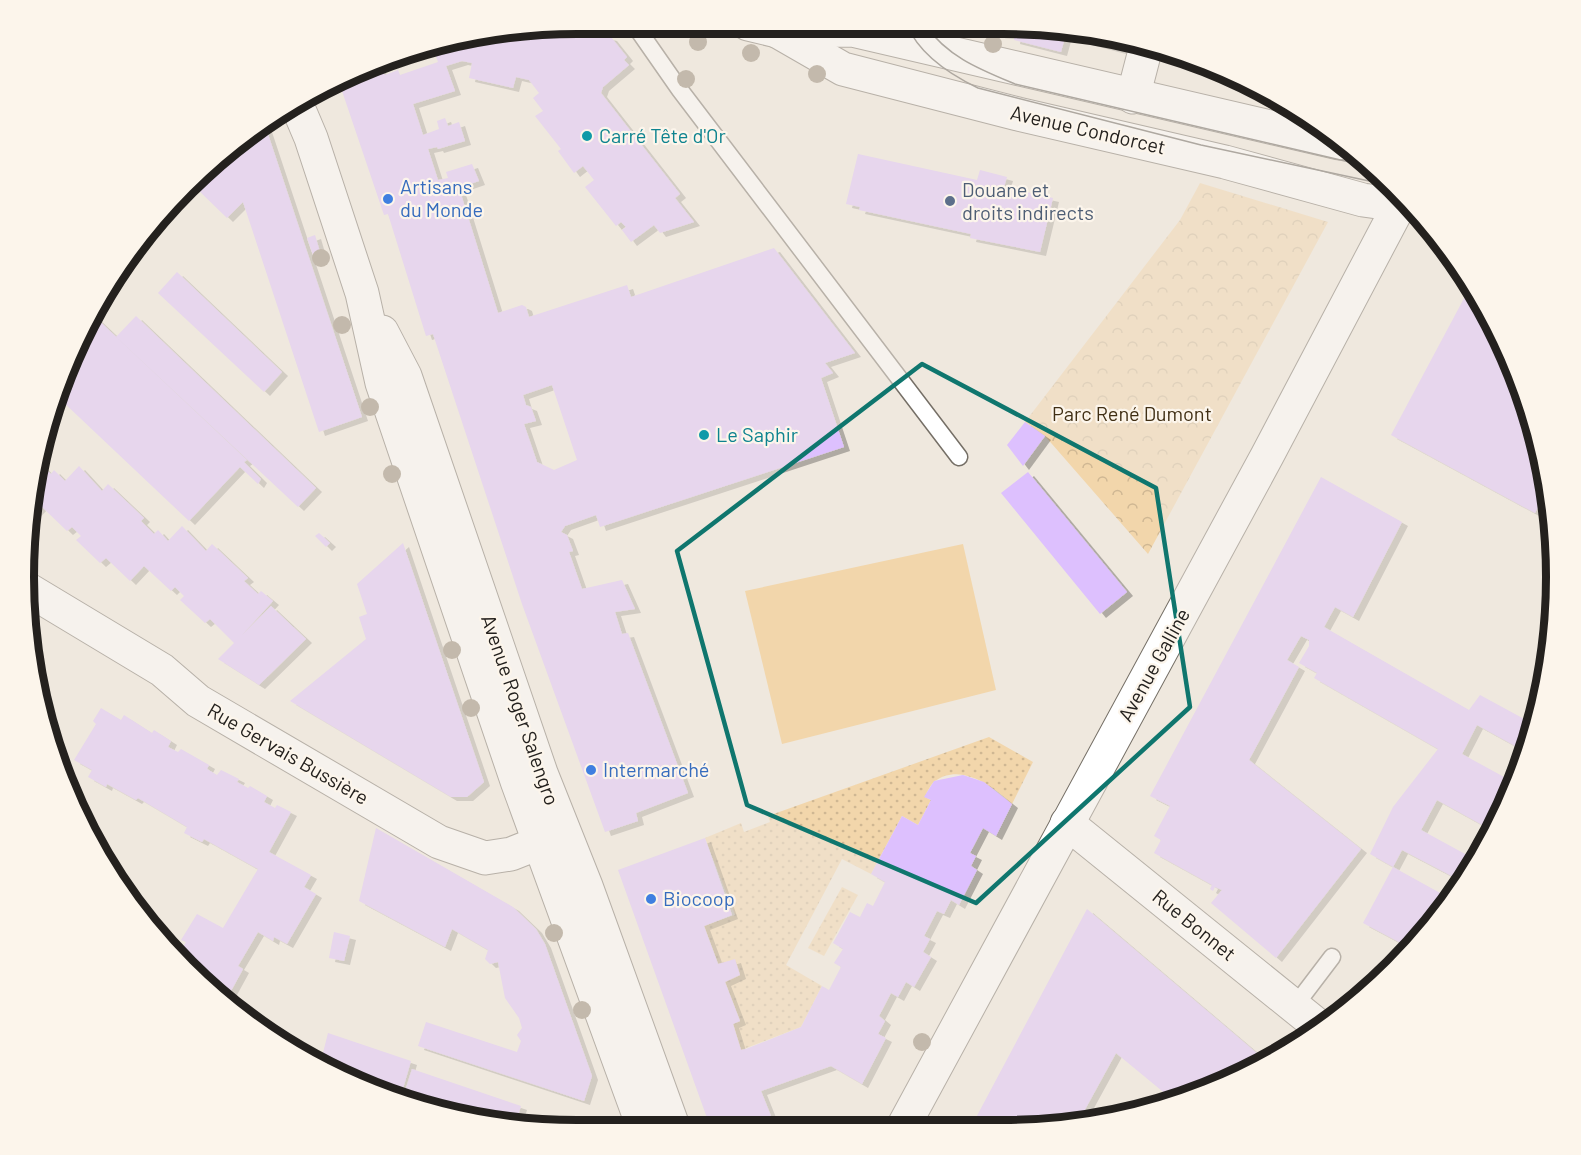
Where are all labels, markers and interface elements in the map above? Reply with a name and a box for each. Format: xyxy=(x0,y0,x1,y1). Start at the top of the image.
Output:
street label: Avenue Condorcet xyxy=(1008,100,1168,159)
place label: Carré Tête d'Or xyxy=(599,123,726,147)
marker: Carré Tête d'Or xyxy=(580,129,594,143)
place label: Artisans du Monde xyxy=(400,174,483,221)
place label: Douane et droits indirects xyxy=(962,177,1094,224)
marker: Artisans du Monde xyxy=(381,192,395,206)
marker: Douane et droits indirects xyxy=(943,194,957,208)
park label: Parc René Dumont xyxy=(1052,401,1212,425)
place label: Le Saphir xyxy=(716,422,798,446)
marker: Le Saphir xyxy=(697,428,711,442)
street label: Avenue Galline xyxy=(1112,604,1194,725)
street label: Avenue Roger Salengro xyxy=(477,611,565,808)
street label: Rue Gervais Bussière xyxy=(204,697,373,809)
place label: Intermarché xyxy=(603,757,710,781)
marker: Intermarché xyxy=(584,763,598,777)
street label: Rue Bonnet xyxy=(1148,883,1241,965)
place label: Biocoop xyxy=(663,886,735,910)
marker: Biocoop xyxy=(644,892,658,906)

